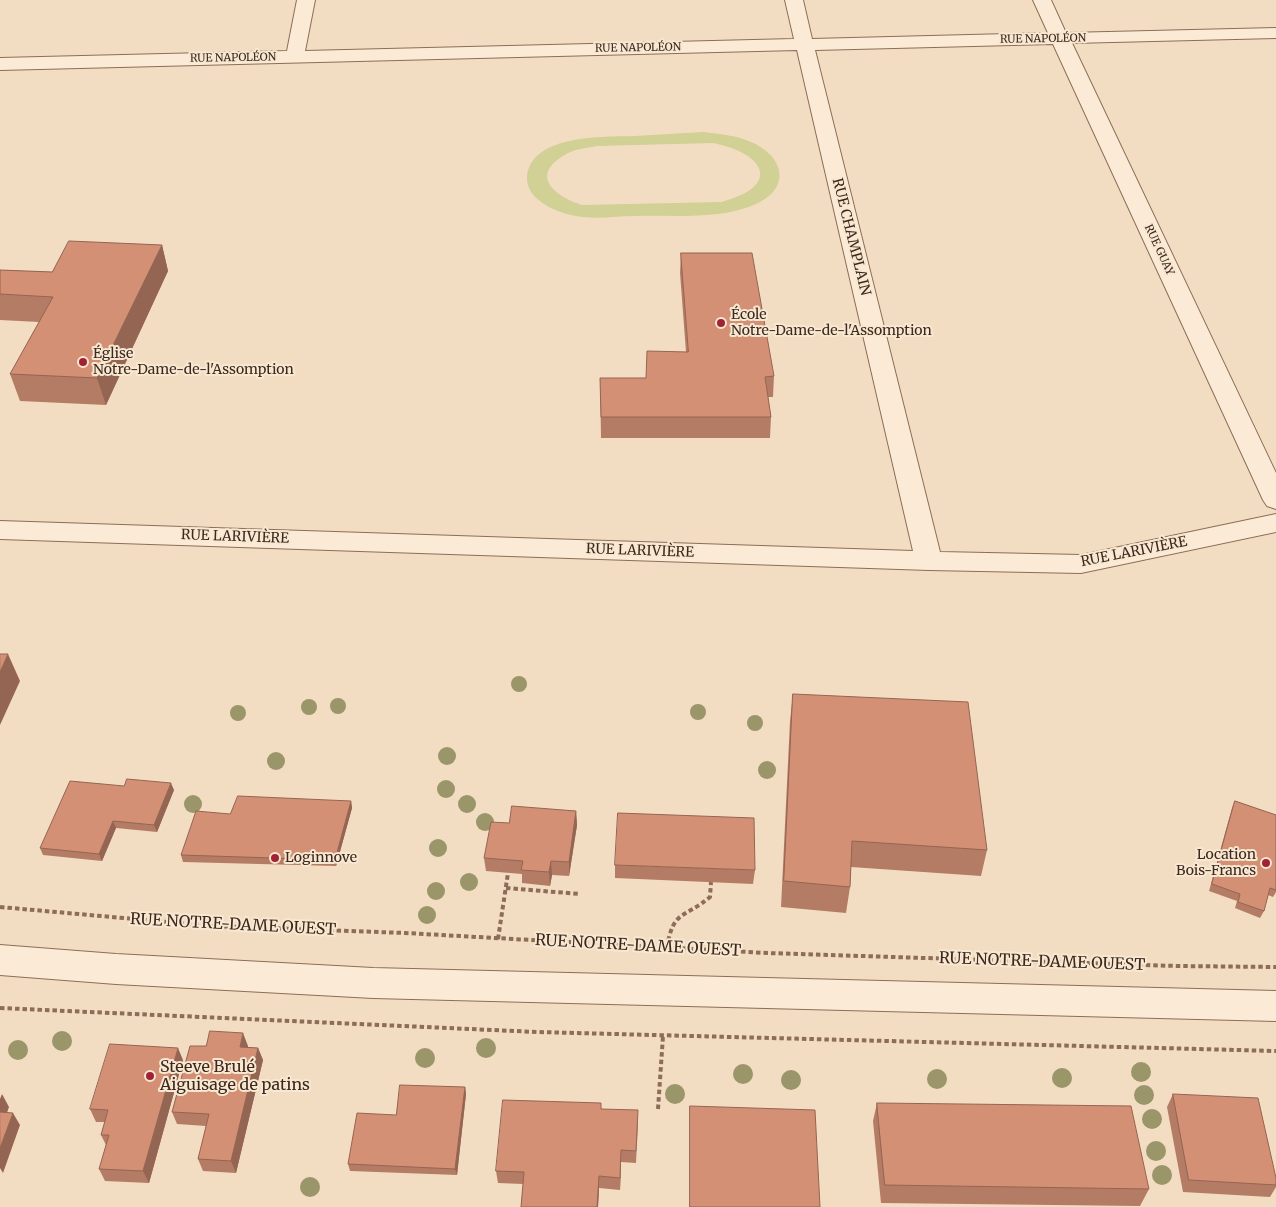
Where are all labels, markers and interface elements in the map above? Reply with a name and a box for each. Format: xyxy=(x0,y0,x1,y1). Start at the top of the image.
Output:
street label: RUE NAPOLÉON xyxy=(1000,32,1086,46)
street label: RUE NAPOLÉON xyxy=(595,41,681,55)
street label: RUE NAPOLÉON xyxy=(190,51,276,65)
street label: RUE CHAMPLAIN xyxy=(828,177,874,297)
street label: RUE GUAY xyxy=(1141,222,1177,278)
place label: École Notre-Dame-de-l'Assomption xyxy=(731,307,932,340)
marker: École Notre-Dame-de-l'Assomption xyxy=(715,317,727,329)
place label: Église Notre-Dame-de-l'Assomption xyxy=(93,346,294,378)
marker: Église Notre-Dame-de-l'Assomption xyxy=(77,356,89,368)
street label: RUE LARIVIÈRE xyxy=(181,527,289,547)
street label: RUE LARIVIÈRE xyxy=(1079,533,1189,571)
street label: RUE LARIVIÈRE xyxy=(586,541,694,561)
place label: Location Bois-Francs xyxy=(1176,847,1256,880)
place label: Loginnove xyxy=(285,850,357,866)
marker: Loginnove xyxy=(269,852,281,864)
marker: Location Bois-Francs xyxy=(1260,857,1272,869)
street label: RUE NOTRE-DAME OUEST xyxy=(129,910,337,940)
street label: RUE NOTRE-DAME OUEST xyxy=(534,931,742,961)
street label: RUE NOTRE-DAME OUEST xyxy=(938,949,1146,975)
place label: Steeve Brulé Aiguisage de patins xyxy=(160,1057,310,1095)
marker: Steeve Brulé Aiguisage de patins xyxy=(144,1070,156,1082)

